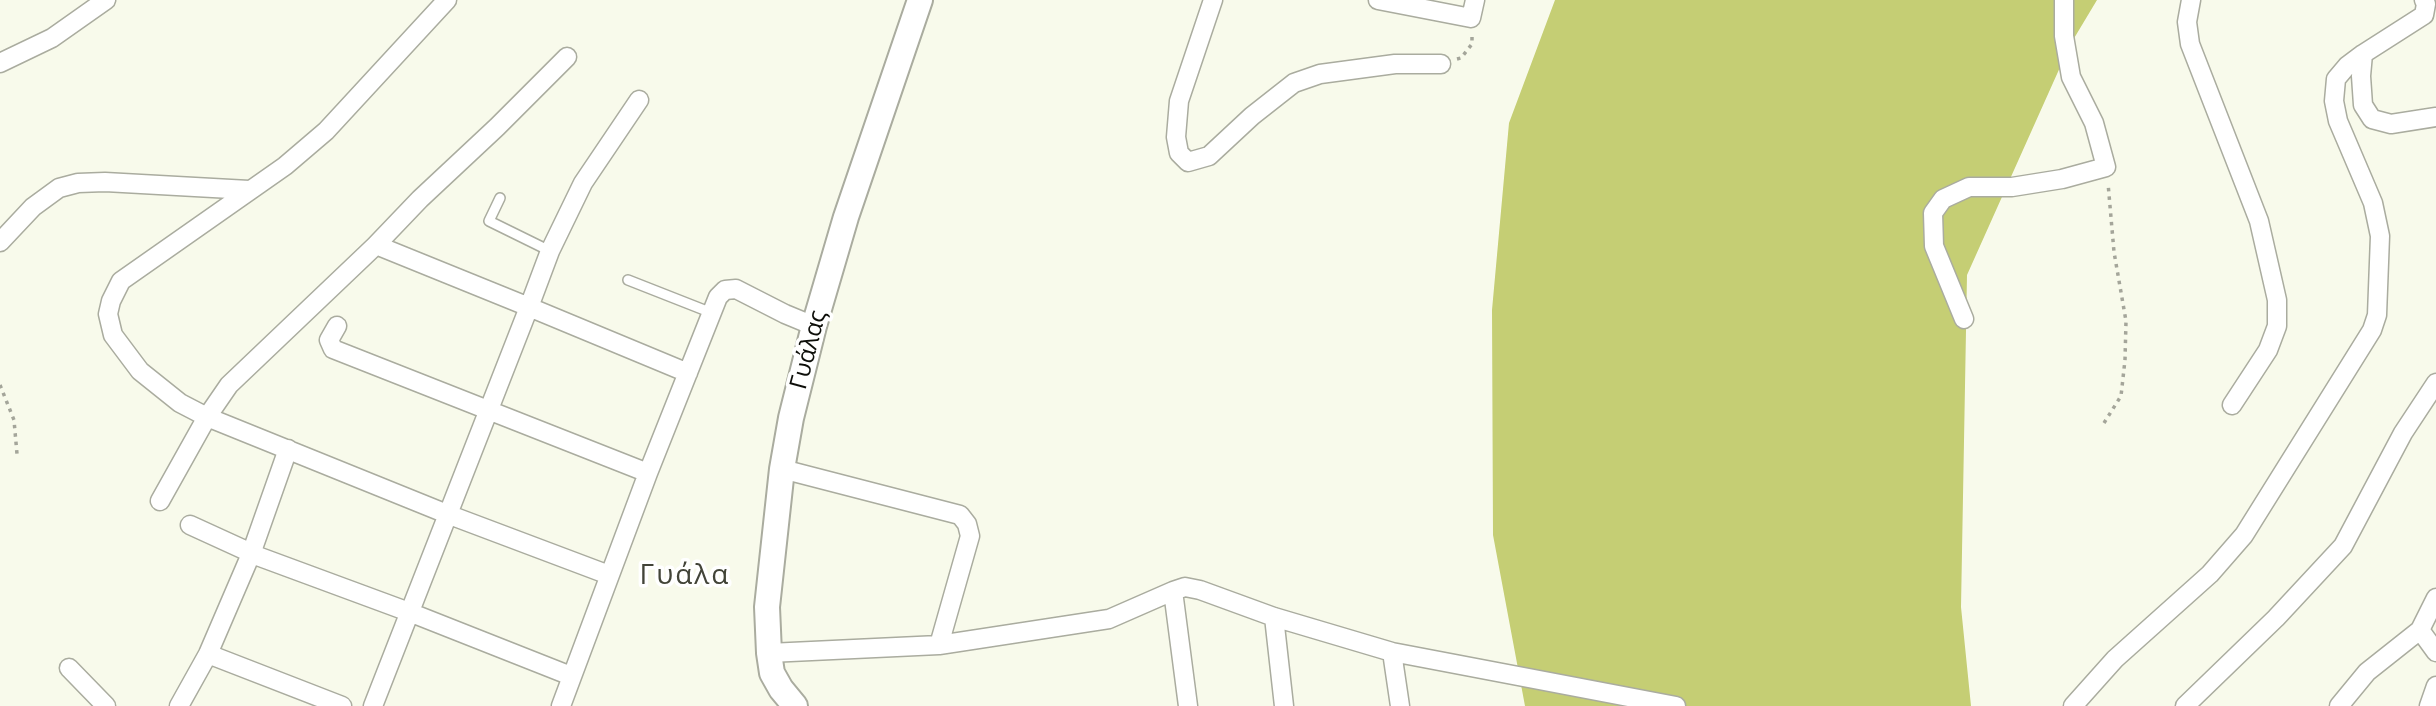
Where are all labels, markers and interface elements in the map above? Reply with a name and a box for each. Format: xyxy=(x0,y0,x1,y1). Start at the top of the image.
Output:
street label: Γυάλας xyxy=(785,307,833,393)
district label: Γυάλα xyxy=(640,559,730,593)

